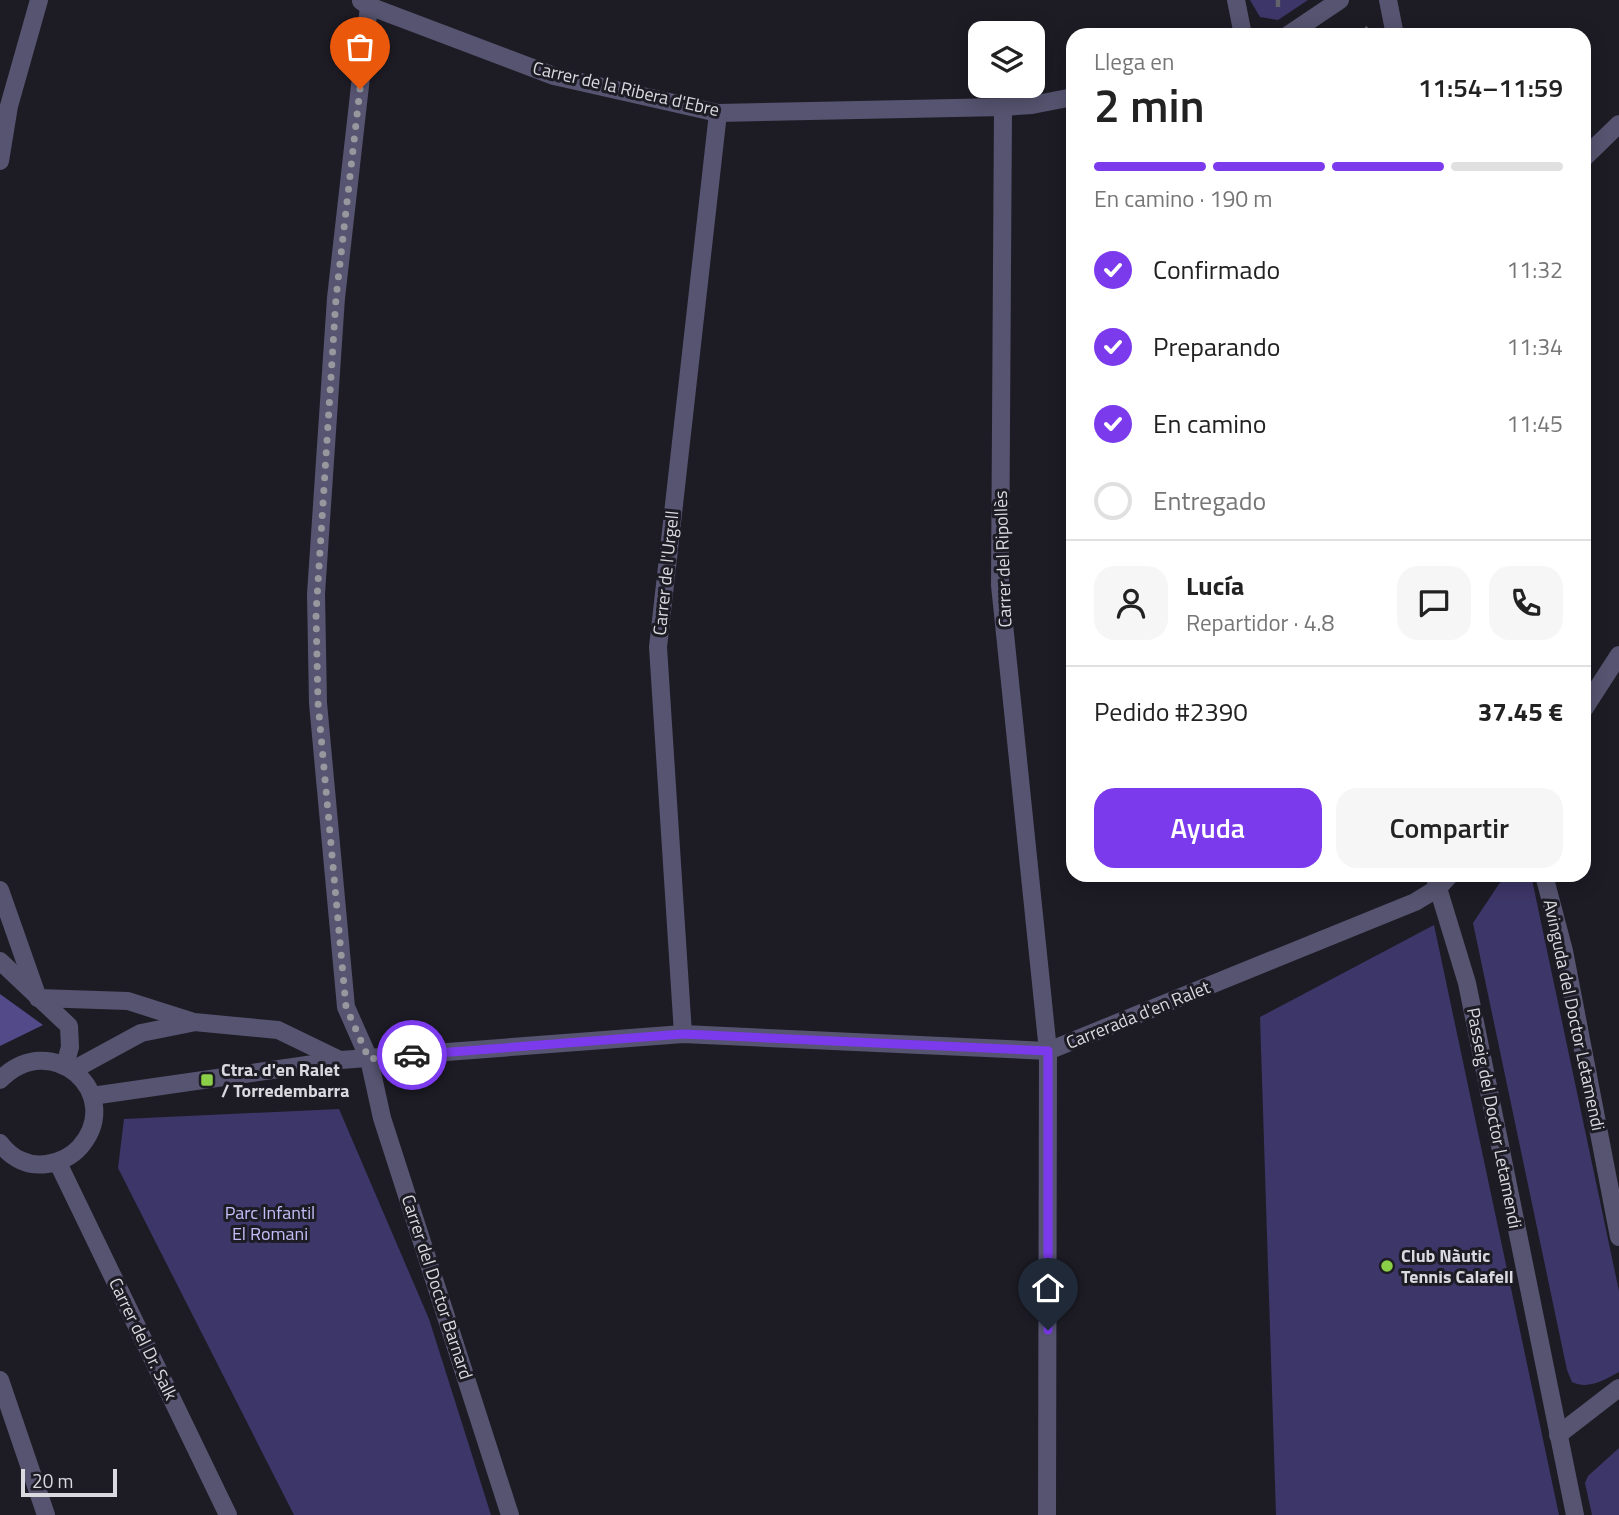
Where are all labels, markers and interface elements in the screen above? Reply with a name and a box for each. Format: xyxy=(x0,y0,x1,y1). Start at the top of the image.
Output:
pin xyxy=(330,17,390,89)
map controls xyxy=(968,21,1045,98)
button: layers xyxy=(968,21,1045,98)
icon: bag xyxy=(341,28,379,66)
text: Llega en xyxy=(1094,44,1174,79)
street label: Carrer de la Ribera d'Ebre xyxy=(530,54,722,123)
text: 11:54–11:59 xyxy=(1418,68,1563,107)
text: 2 min xyxy=(1094,70,1205,140)
text: En camino · 190 m xyxy=(1094,181,1272,216)
text: Confirmado xyxy=(1153,250,1280,289)
icon: check xyxy=(1094,251,1132,289)
text: 11:32 xyxy=(1506,252,1563,287)
text: Preparando xyxy=(1153,327,1280,366)
icon: check xyxy=(1094,328,1132,366)
text: 11:34 xyxy=(1506,329,1563,364)
text: En camino xyxy=(1153,404,1267,443)
icon: check xyxy=(1094,405,1132,443)
text: 11:45 xyxy=(1506,406,1563,441)
text: Entregado xyxy=(1153,481,1266,520)
street label: Carrer del Ripollès xyxy=(987,490,1018,628)
street label: Carrer de l'Urgell xyxy=(646,509,685,637)
button: person xyxy=(1094,566,1168,640)
text: Lucía xyxy=(1186,566,1244,605)
button: chat xyxy=(1397,566,1471,640)
button: phone xyxy=(1489,566,1563,640)
text: Repartidor · 4.8 xyxy=(1186,605,1334,640)
text: Pedido #2390 xyxy=(1094,692,1248,731)
text: 37.45 € xyxy=(1478,692,1563,731)
button: Ayuda xyxy=(1094,788,1322,868)
button: Compartir xyxy=(1336,788,1563,868)
street label: Avinguda del Doctor Letamendi xyxy=(1537,897,1612,1133)
street label: Carrerada d'en Ralet xyxy=(1062,973,1215,1056)
street label: Passeig del Doctor Letamendi xyxy=(1460,1005,1529,1231)
courier xyxy=(377,1020,447,1090)
icon: car xyxy=(393,1036,431,1074)
place label: Ctra. d'en Ralet / Torredembarra xyxy=(221,1056,349,1104)
marker: Ctra. d'en Ralet / Torredembarra xyxy=(199,1072,215,1088)
street label: Carrer del Doctor Barnard xyxy=(395,1191,480,1383)
park label: Parc Infantil El Romani xyxy=(225,1199,315,1247)
place label: Club Nàutic Tennis Calafell xyxy=(1401,1242,1514,1290)
pin xyxy=(1018,1258,1078,1330)
marker: Club Nàutic Tennis Calafell xyxy=(1379,1258,1395,1274)
icon: home xyxy=(1029,1269,1067,1307)
street label: Carrer del Dr. Salk xyxy=(102,1273,185,1405)
scale bar xyxy=(21,1466,117,1498)
text: 20 m xyxy=(32,1466,73,1495)

